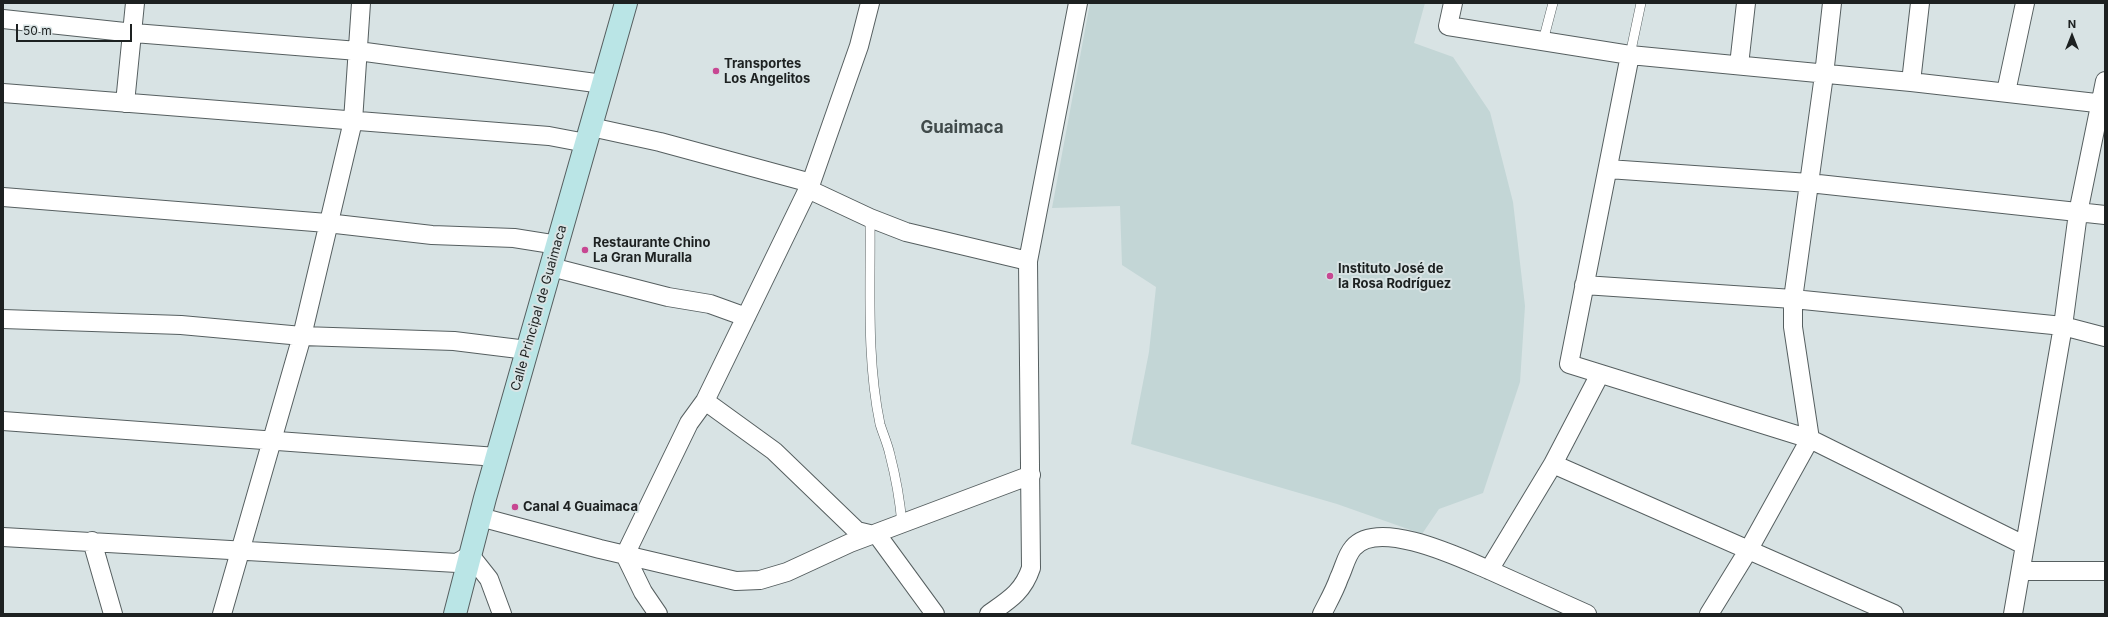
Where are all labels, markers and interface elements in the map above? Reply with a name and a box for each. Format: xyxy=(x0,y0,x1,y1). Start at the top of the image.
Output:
scale bar xyxy=(18,16,134,42)
north arrow xyxy=(2052,16,2092,56)
text: N xyxy=(2068,17,2076,31)
text: 50 m xyxy=(23,23,52,38)
place label: Transportes Los Angelitos xyxy=(724,56,810,87)
marker: Transportes Los Angelitos xyxy=(711,66,721,76)
district label: Guaimaca xyxy=(920,118,1004,138)
street label: Calle Principal de Guaimaca xyxy=(508,223,570,393)
place label: Restaurante Chino La Gran Muralla xyxy=(593,235,710,266)
marker: Restaurante Chino La Gran Muralla xyxy=(580,245,590,255)
place label: Instituto José de la Rosa Rodríguez xyxy=(1338,261,1451,292)
marker: Instituto José de la Rosa Rodríguez xyxy=(1325,271,1335,281)
place label: Canal 4 Guaimaca xyxy=(523,499,638,515)
marker: Canal 4 Guaimaca xyxy=(510,502,520,512)

